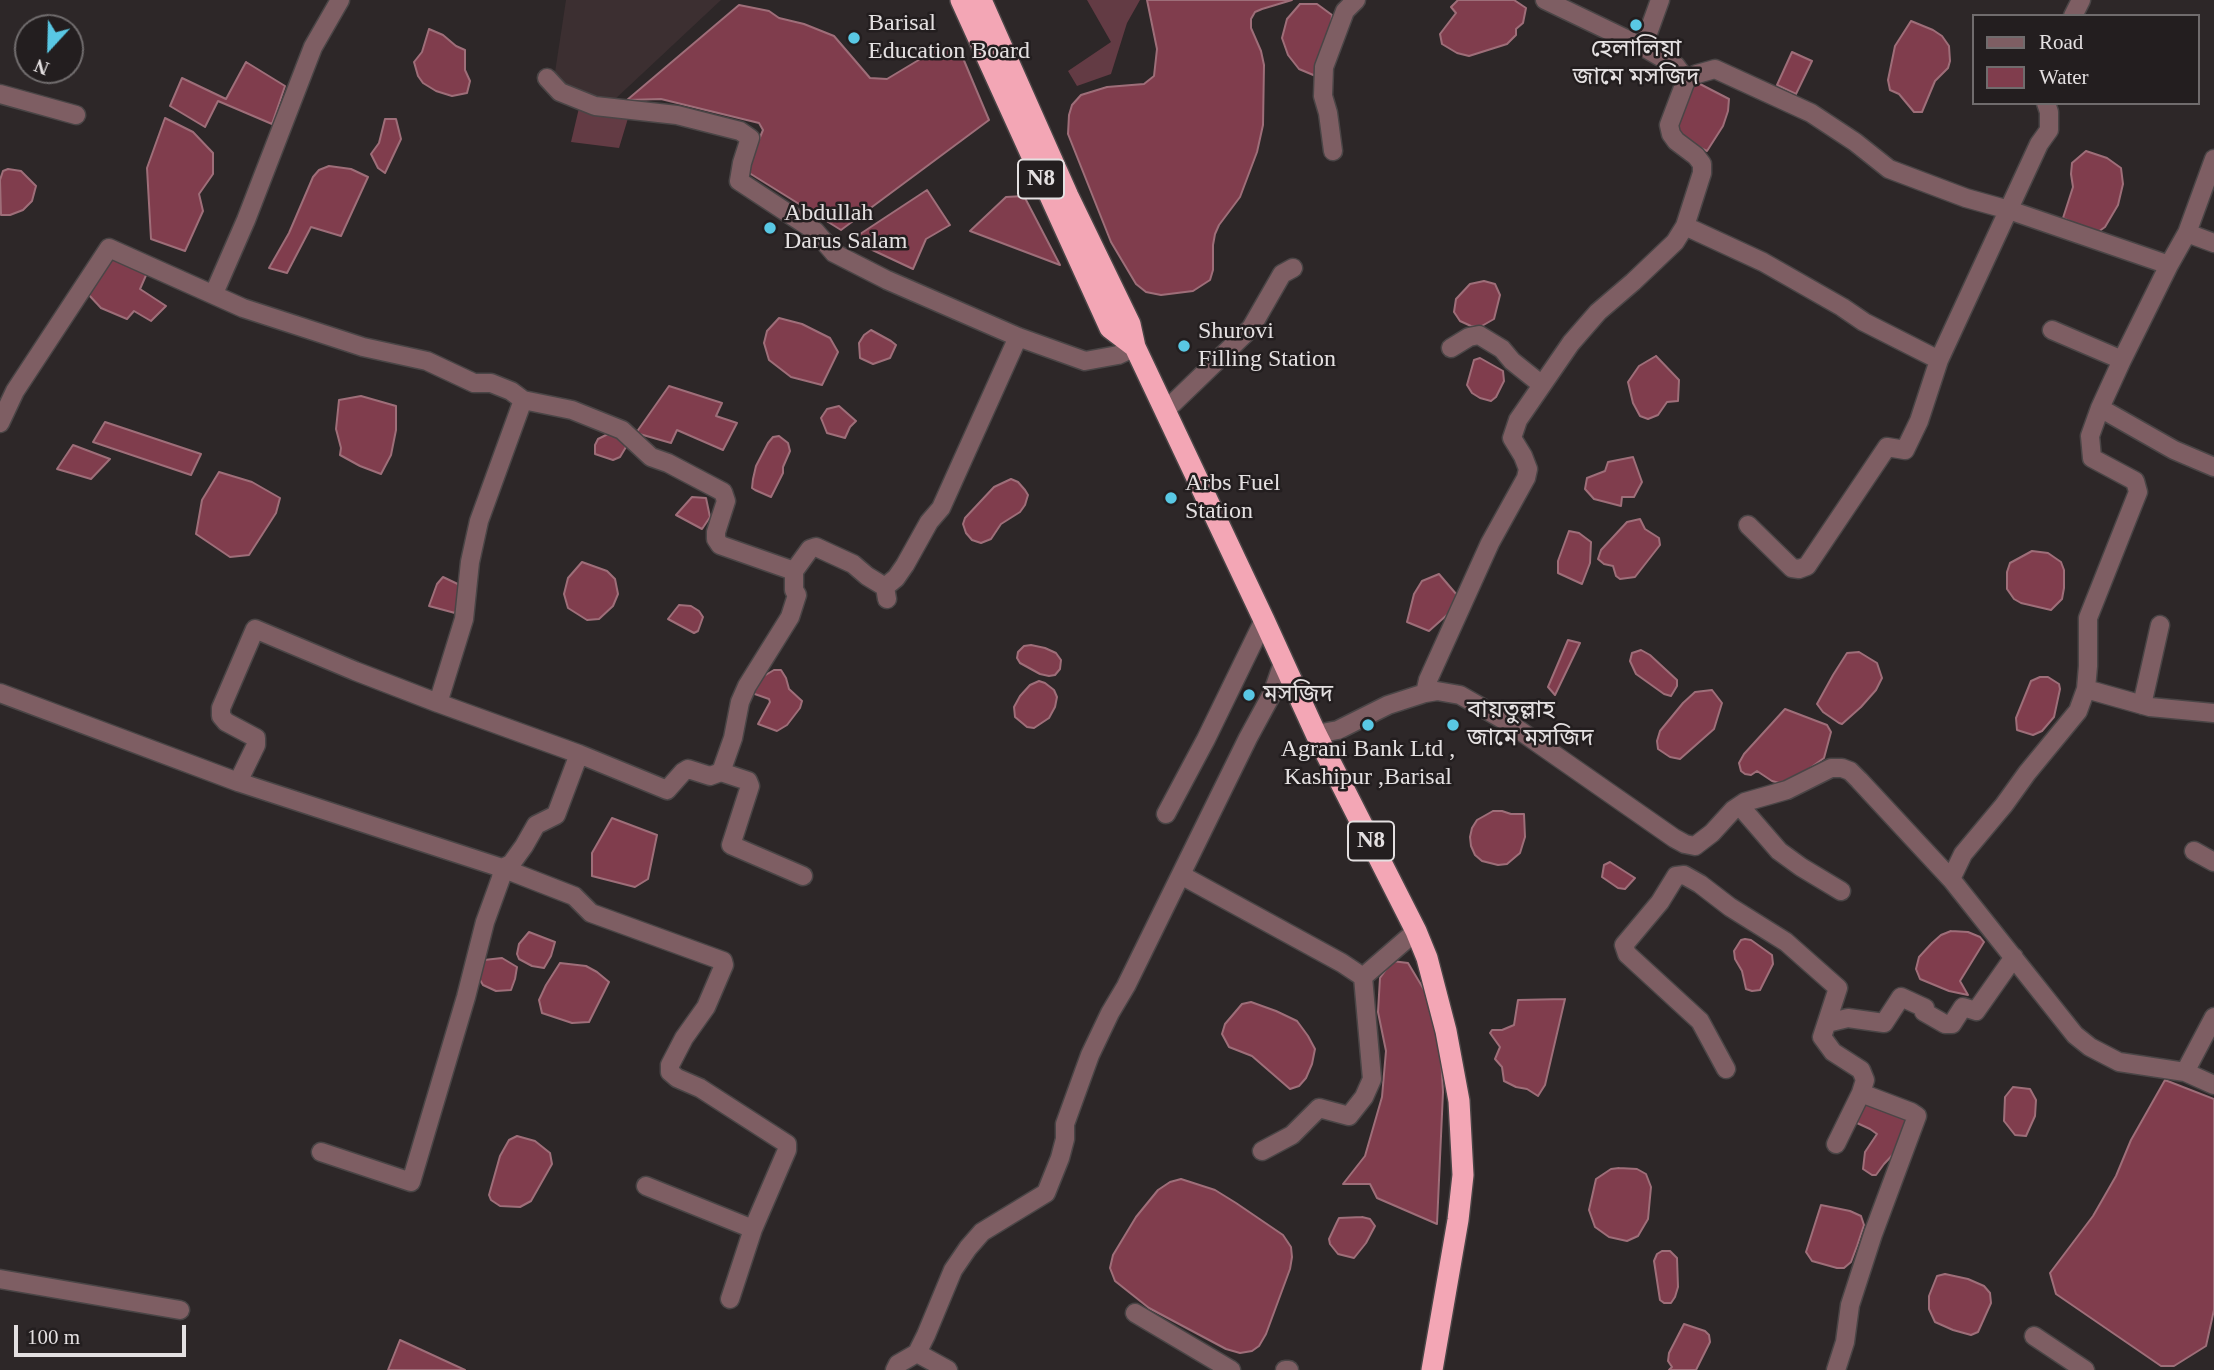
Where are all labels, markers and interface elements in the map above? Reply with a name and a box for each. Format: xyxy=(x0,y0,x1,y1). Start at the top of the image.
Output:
place label: Barisal Education Board xyxy=(868,10,1030,66)
north arrow xyxy=(14,14,84,84)
legend xyxy=(1972,14,2200,105)
marker: হেলালিয়া জামে মসজিদ xyxy=(1628,17,1644,33)
marker: Barisal Education Board xyxy=(846,30,862,46)
text: Road xyxy=(2039,30,2083,54)
place label: হেলালিয়া জামে মসজিদ xyxy=(1573,36,1699,92)
text: N xyxy=(31,55,52,79)
text: Water xyxy=(2039,65,2089,89)
road number: N8 xyxy=(1018,160,1064,198)
place label: Abdullah Darus Salam xyxy=(784,200,907,256)
marker: Abdullah Darus Salam xyxy=(762,220,778,236)
place label: Shurovi Filling Station xyxy=(1198,318,1336,374)
marker: Shurovi Filling Station xyxy=(1176,338,1192,354)
place label: Arbs Fuel Station xyxy=(1185,470,1280,526)
marker: Arbs Fuel Station xyxy=(1163,490,1179,506)
place label: মসজিদ xyxy=(1263,681,1333,709)
marker: মসজিদ xyxy=(1241,687,1257,703)
place label: বায়তুল্লাহ জামে মসজিদ xyxy=(1467,697,1593,753)
marker: Agrani Bank Ltd , Kashipur ,Barisal xyxy=(1360,717,1376,733)
marker: বায়তুল্লাহ জামে মসজিদ xyxy=(1445,717,1461,733)
place label: Agrani Bank Ltd , Kashipur ,Barisal xyxy=(1281,736,1455,792)
road number: N8 xyxy=(1348,821,1394,860)
scale bar xyxy=(18,1310,189,1354)
text: 100 m xyxy=(27,1325,80,1349)

